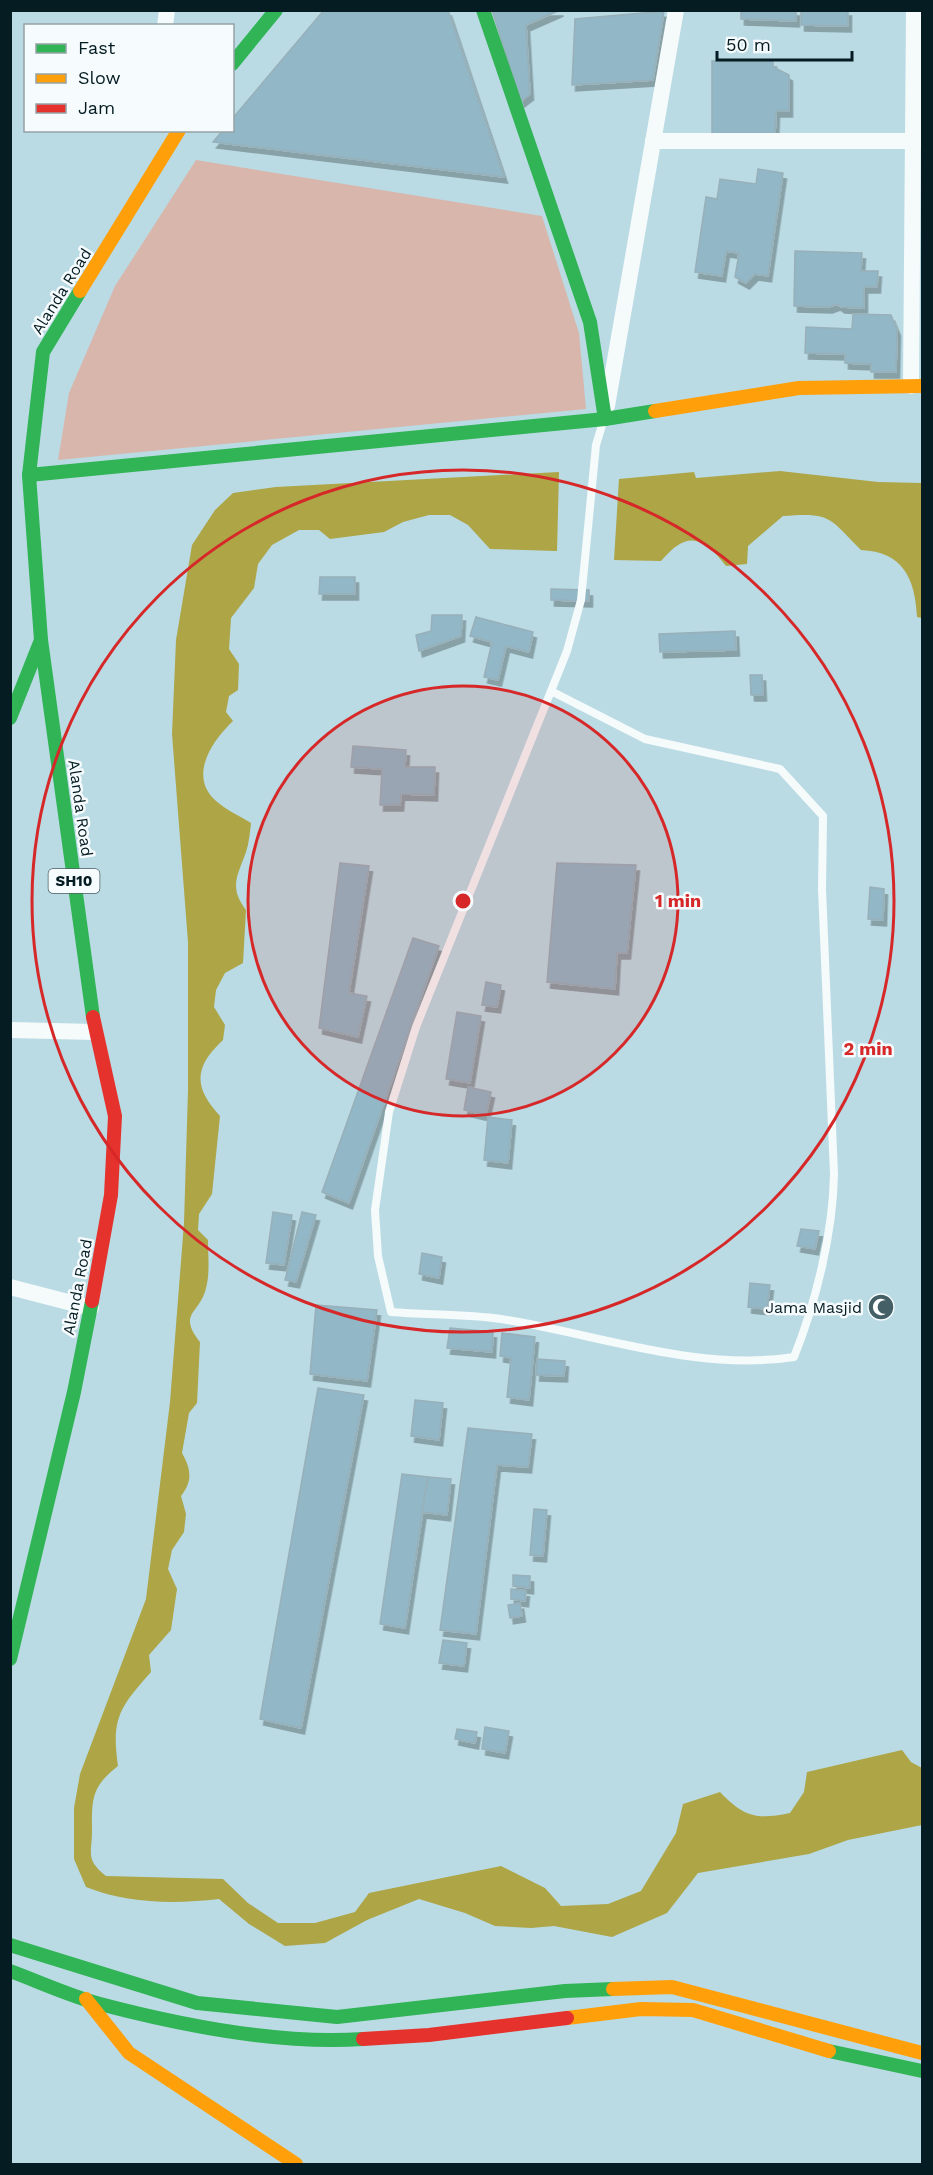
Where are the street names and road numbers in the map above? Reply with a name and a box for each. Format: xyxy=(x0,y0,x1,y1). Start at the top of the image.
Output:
street label: Alanda Road xyxy=(27,245,95,338)
street label: Alanda Road xyxy=(64,758,97,858)
road number: SH10 xyxy=(48,869,100,893)
street label: Alanda Road xyxy=(59,1237,96,1337)

